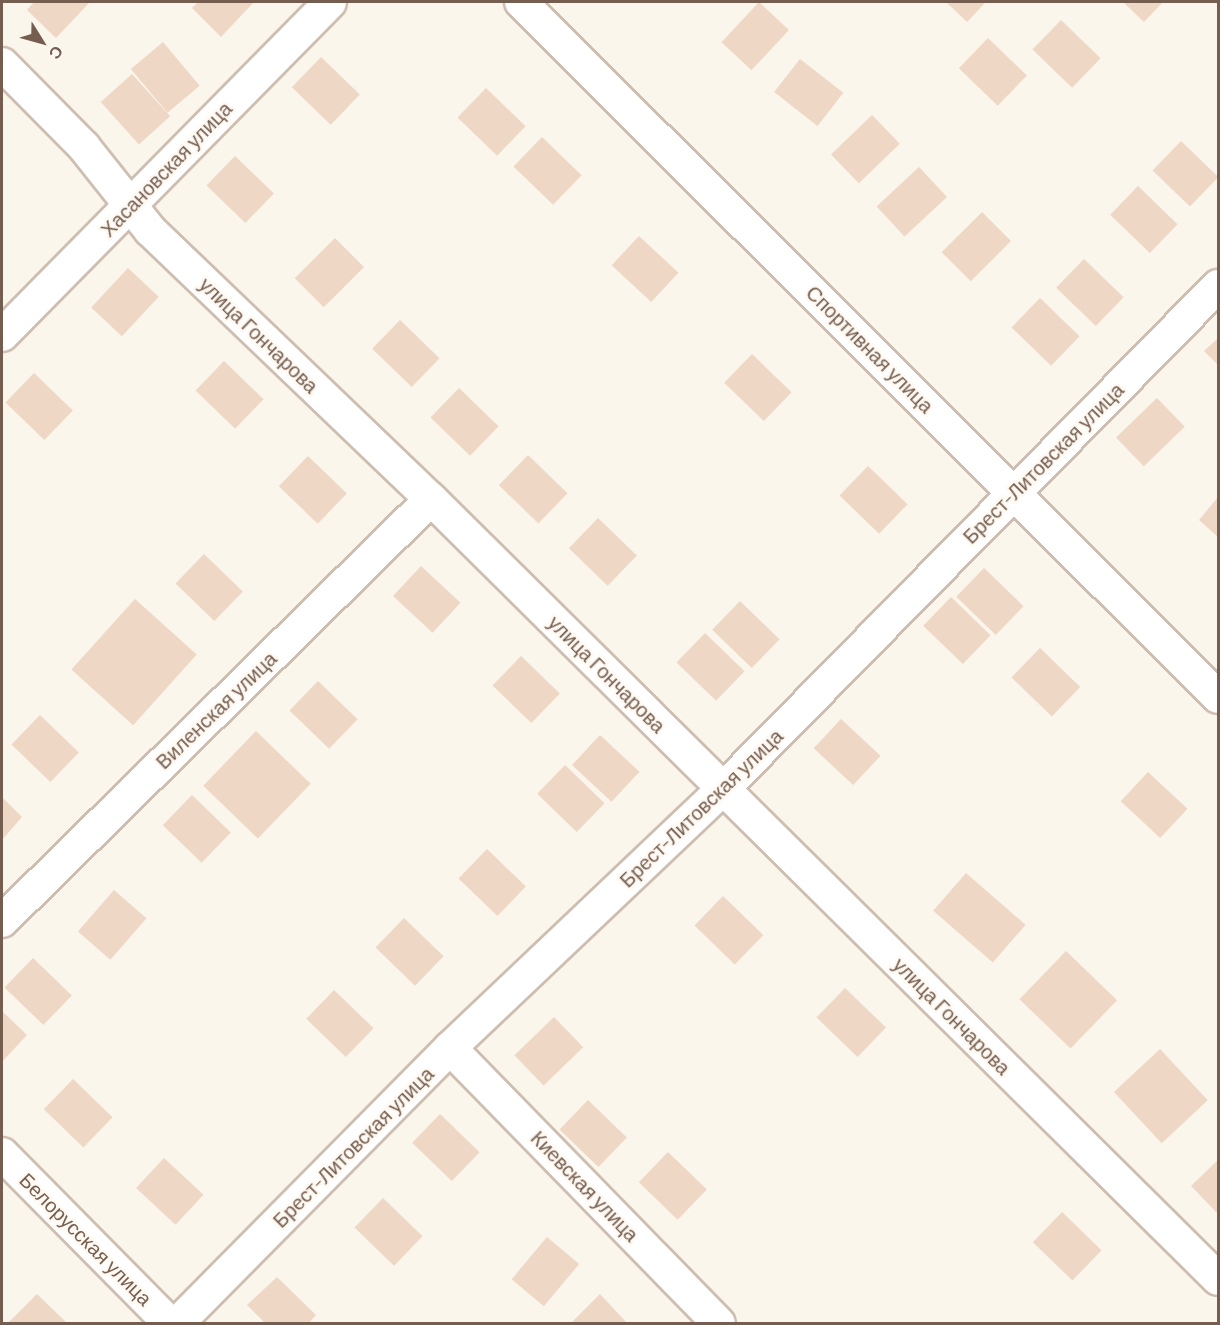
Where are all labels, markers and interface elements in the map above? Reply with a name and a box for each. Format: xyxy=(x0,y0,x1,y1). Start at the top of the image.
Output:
north arrow xyxy=(12,12,72,72)
text: С xyxy=(46,43,68,63)
street label: Хасановская улица xyxy=(95,97,237,241)
street label: улица Гончарова xyxy=(195,272,323,398)
street label: Спортивная улица xyxy=(801,280,939,418)
street label: Брест-Литовская улица xyxy=(958,378,1128,548)
street label: улица Гончарова xyxy=(543,610,671,738)
street label: Виленская улица xyxy=(151,646,281,774)
street label: Брест-Литовская улица xyxy=(615,724,787,892)
street label: улица Гончарова xyxy=(888,952,1016,1080)
street label: Брест-Литовская улица xyxy=(268,1062,438,1232)
street label: Киевская улица xyxy=(526,1126,644,1246)
street label: Белорусская улица xyxy=(15,1168,157,1310)

